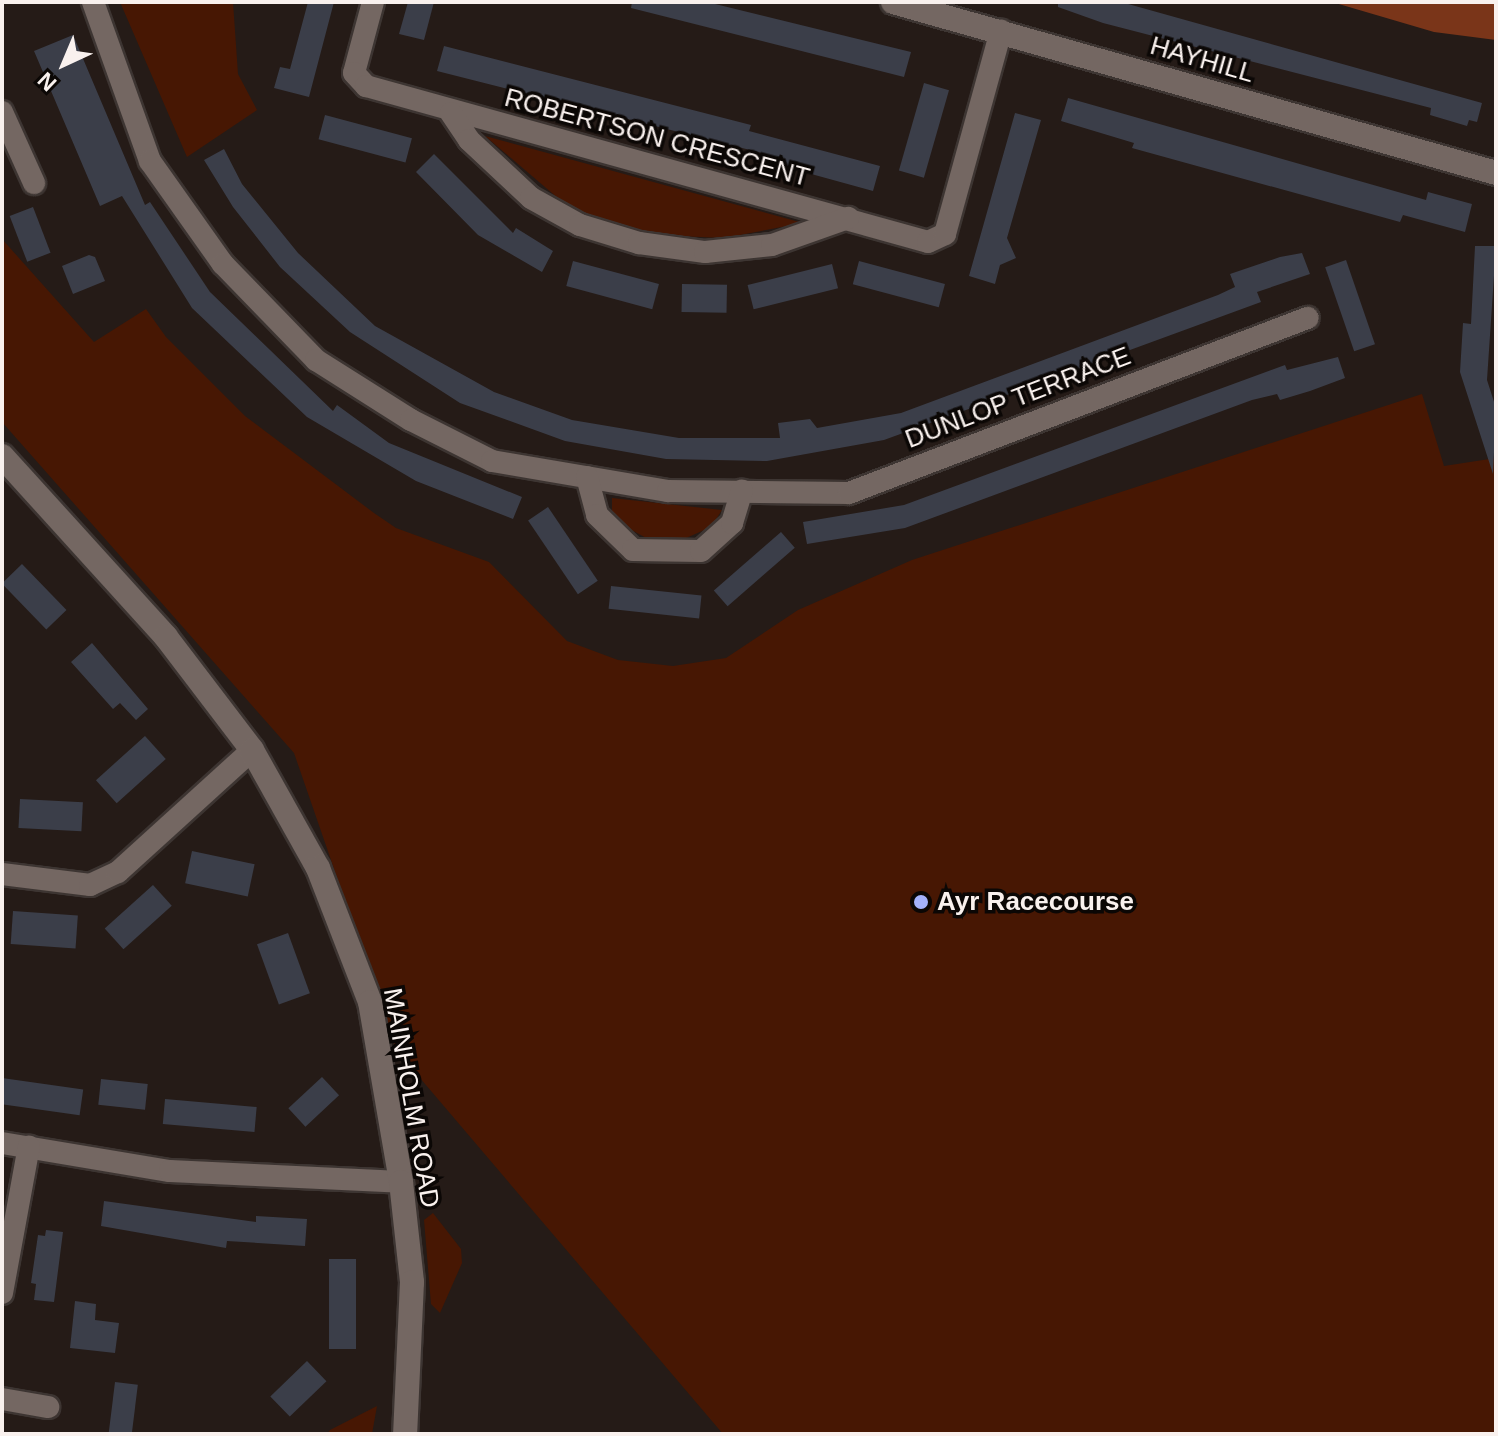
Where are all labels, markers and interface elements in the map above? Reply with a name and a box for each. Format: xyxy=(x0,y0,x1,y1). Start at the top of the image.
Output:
north arrow xyxy=(24,24,104,104)
street label: HAYHILL xyxy=(1147,30,1257,90)
text: N xyxy=(33,67,61,96)
street label: ROBERTSON CRESCENT xyxy=(501,82,813,194)
street label: DUNLOP TERRACE xyxy=(900,340,1136,456)
place label: Ayr Racecourse xyxy=(937,886,1134,918)
marker: Ayr Racecourse xyxy=(912,893,930,911)
street label: MAINHOLM ROAD xyxy=(376,986,446,1210)

